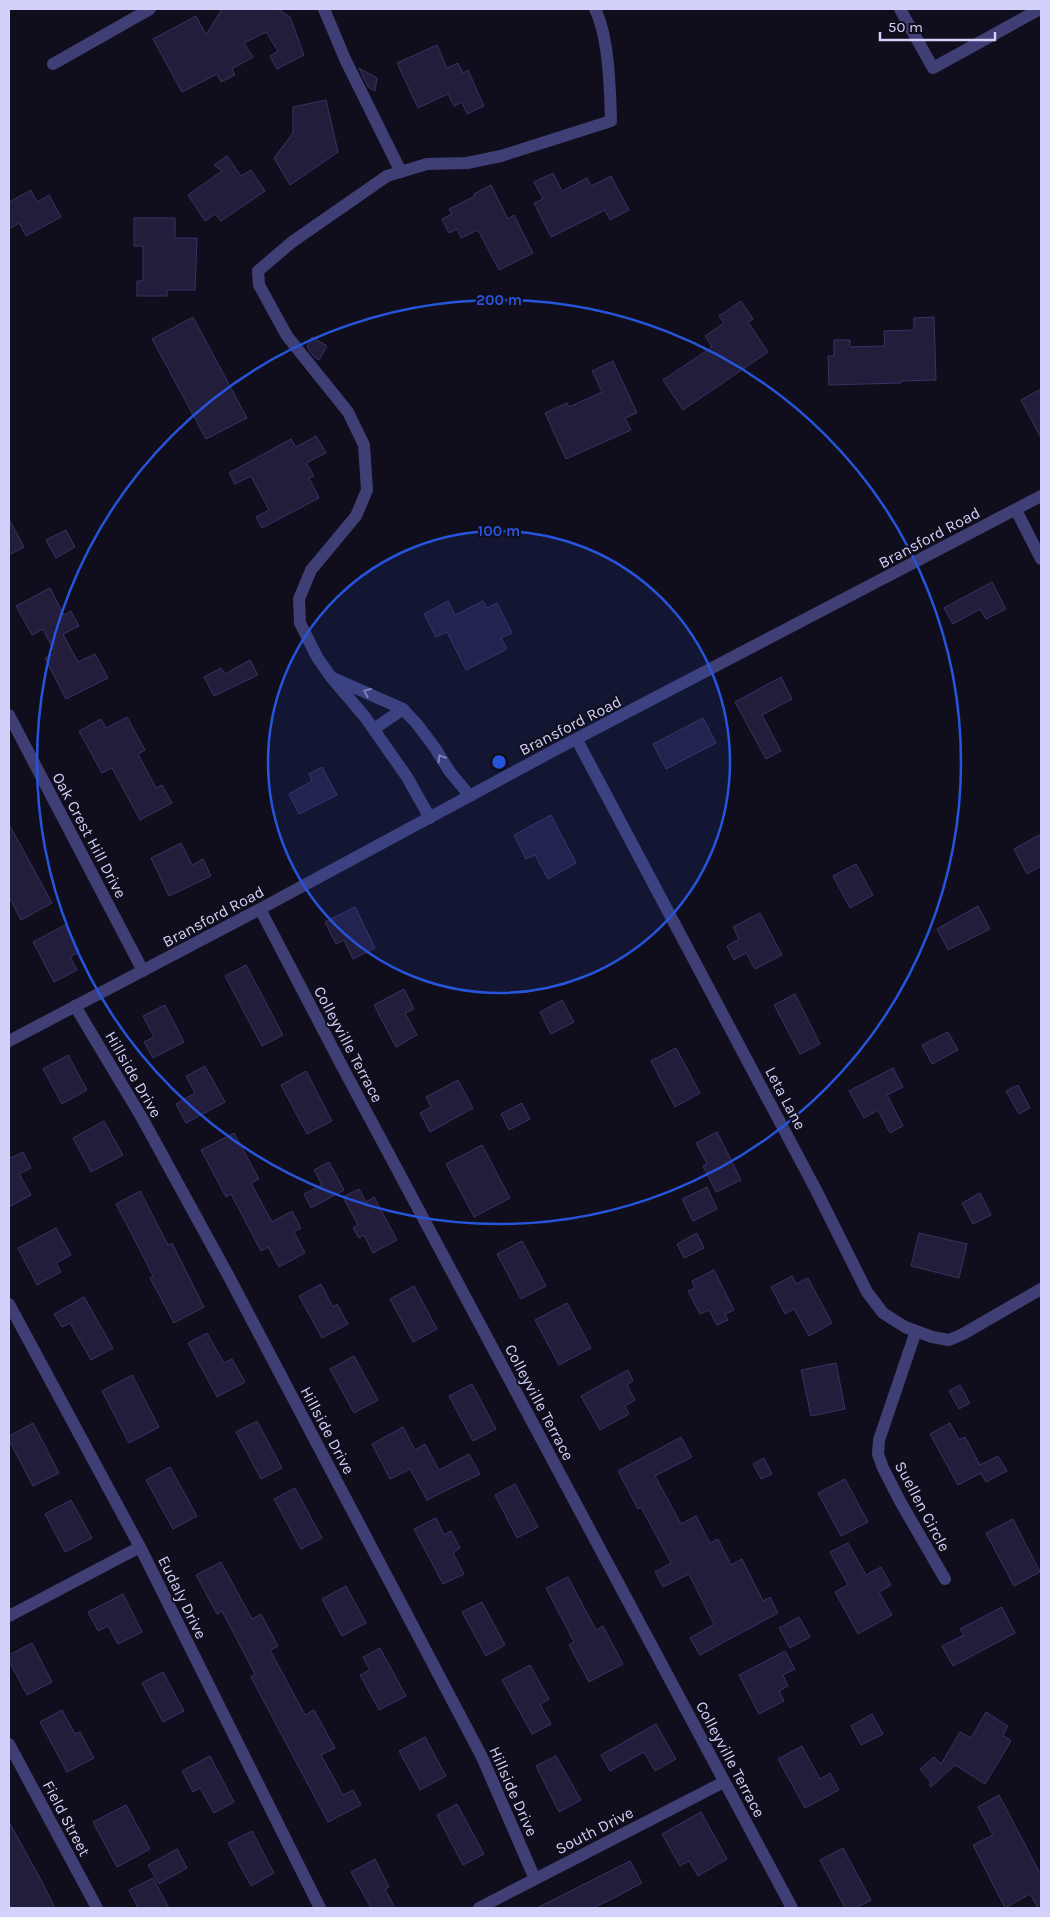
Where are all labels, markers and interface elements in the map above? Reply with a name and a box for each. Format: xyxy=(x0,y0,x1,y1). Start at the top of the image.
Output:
scale bar xyxy=(880,10,995,42)
text: 50 m xyxy=(888,18,923,36)
text: 200 m xyxy=(476,291,522,309)
street label: Bransford Road xyxy=(875,503,983,572)
text: 100 m xyxy=(478,522,520,540)
one-way arrow xyxy=(364,688,372,698)
street label: Bransford Road xyxy=(516,691,625,759)
centre of rings xyxy=(490,753,508,771)
one-way arrow xyxy=(437,754,447,763)
street label: Oak Crest Hill Drive xyxy=(48,769,131,901)
street label: Bransford Road xyxy=(159,882,267,951)
street label: Colleyville Terrace xyxy=(310,983,387,1106)
street label: Hillside Drive xyxy=(101,1028,166,1121)
street label: Leta Lane xyxy=(761,1064,810,1133)
street label: Colleyville Terrace xyxy=(501,1341,578,1464)
street label: Hillside Drive xyxy=(297,1383,359,1477)
street label: Suellen Circle xyxy=(891,1458,954,1555)
street label: Eudaly Drive xyxy=(154,1553,211,1642)
street label: Colleyville Terrace xyxy=(692,1698,769,1821)
street label: Hillside Drive xyxy=(485,1743,542,1839)
street label: Field Street xyxy=(39,1777,94,1859)
street label: South Drive xyxy=(552,1803,636,1858)

